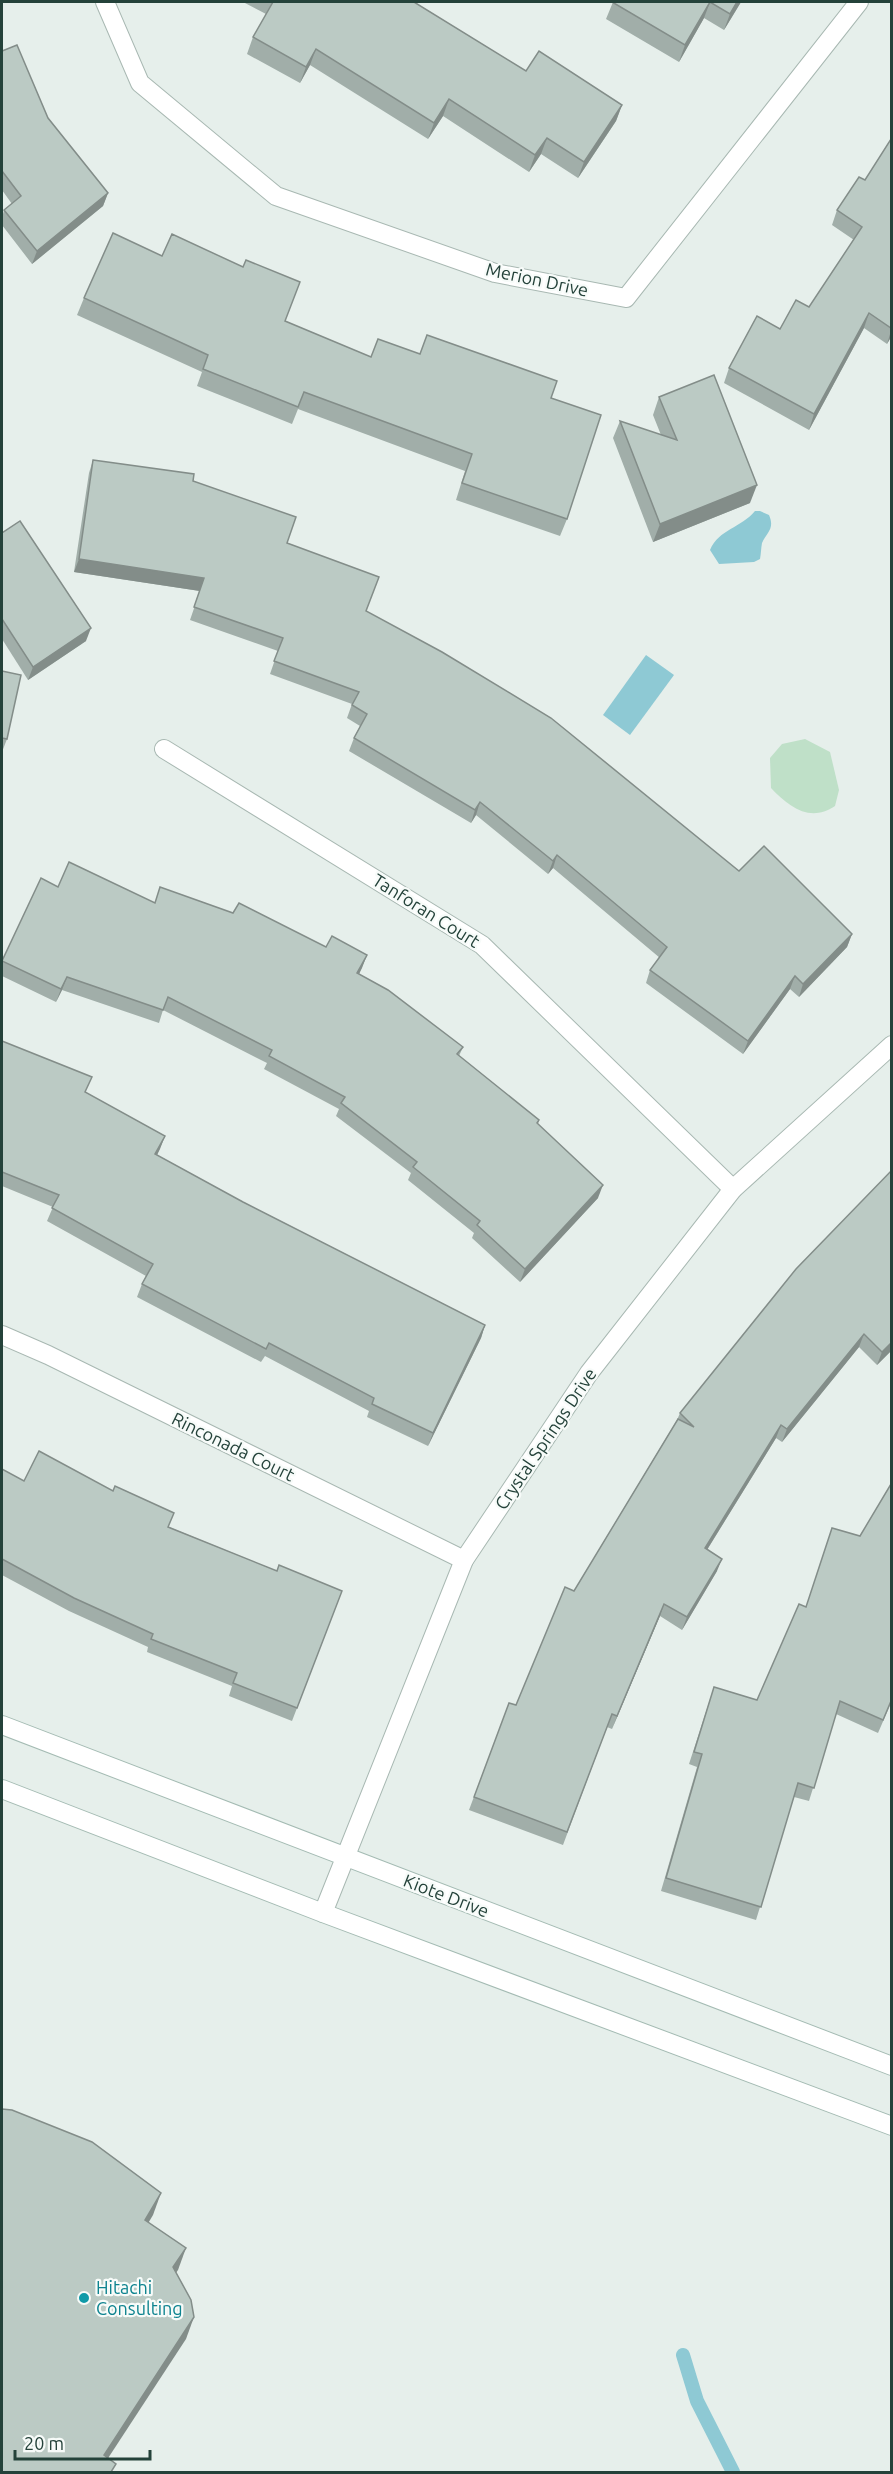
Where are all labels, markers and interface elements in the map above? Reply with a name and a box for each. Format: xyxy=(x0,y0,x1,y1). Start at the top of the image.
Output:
street label: Merion Drive xyxy=(484,258,590,300)
street label: Tanforan Court xyxy=(369,869,484,951)
street label: Crystal Springs Drive xyxy=(490,1364,600,1513)
street label: Rinconada Court xyxy=(169,1408,298,1484)
street label: Kiote Drive xyxy=(401,1870,492,1921)
place label: Hitachi Consulting xyxy=(96,2277,183,2318)
marker: Hitachi Consulting xyxy=(77,2291,91,2305)
scale bar xyxy=(15,2423,150,2461)
text: 20 m xyxy=(24,2433,64,2453)

